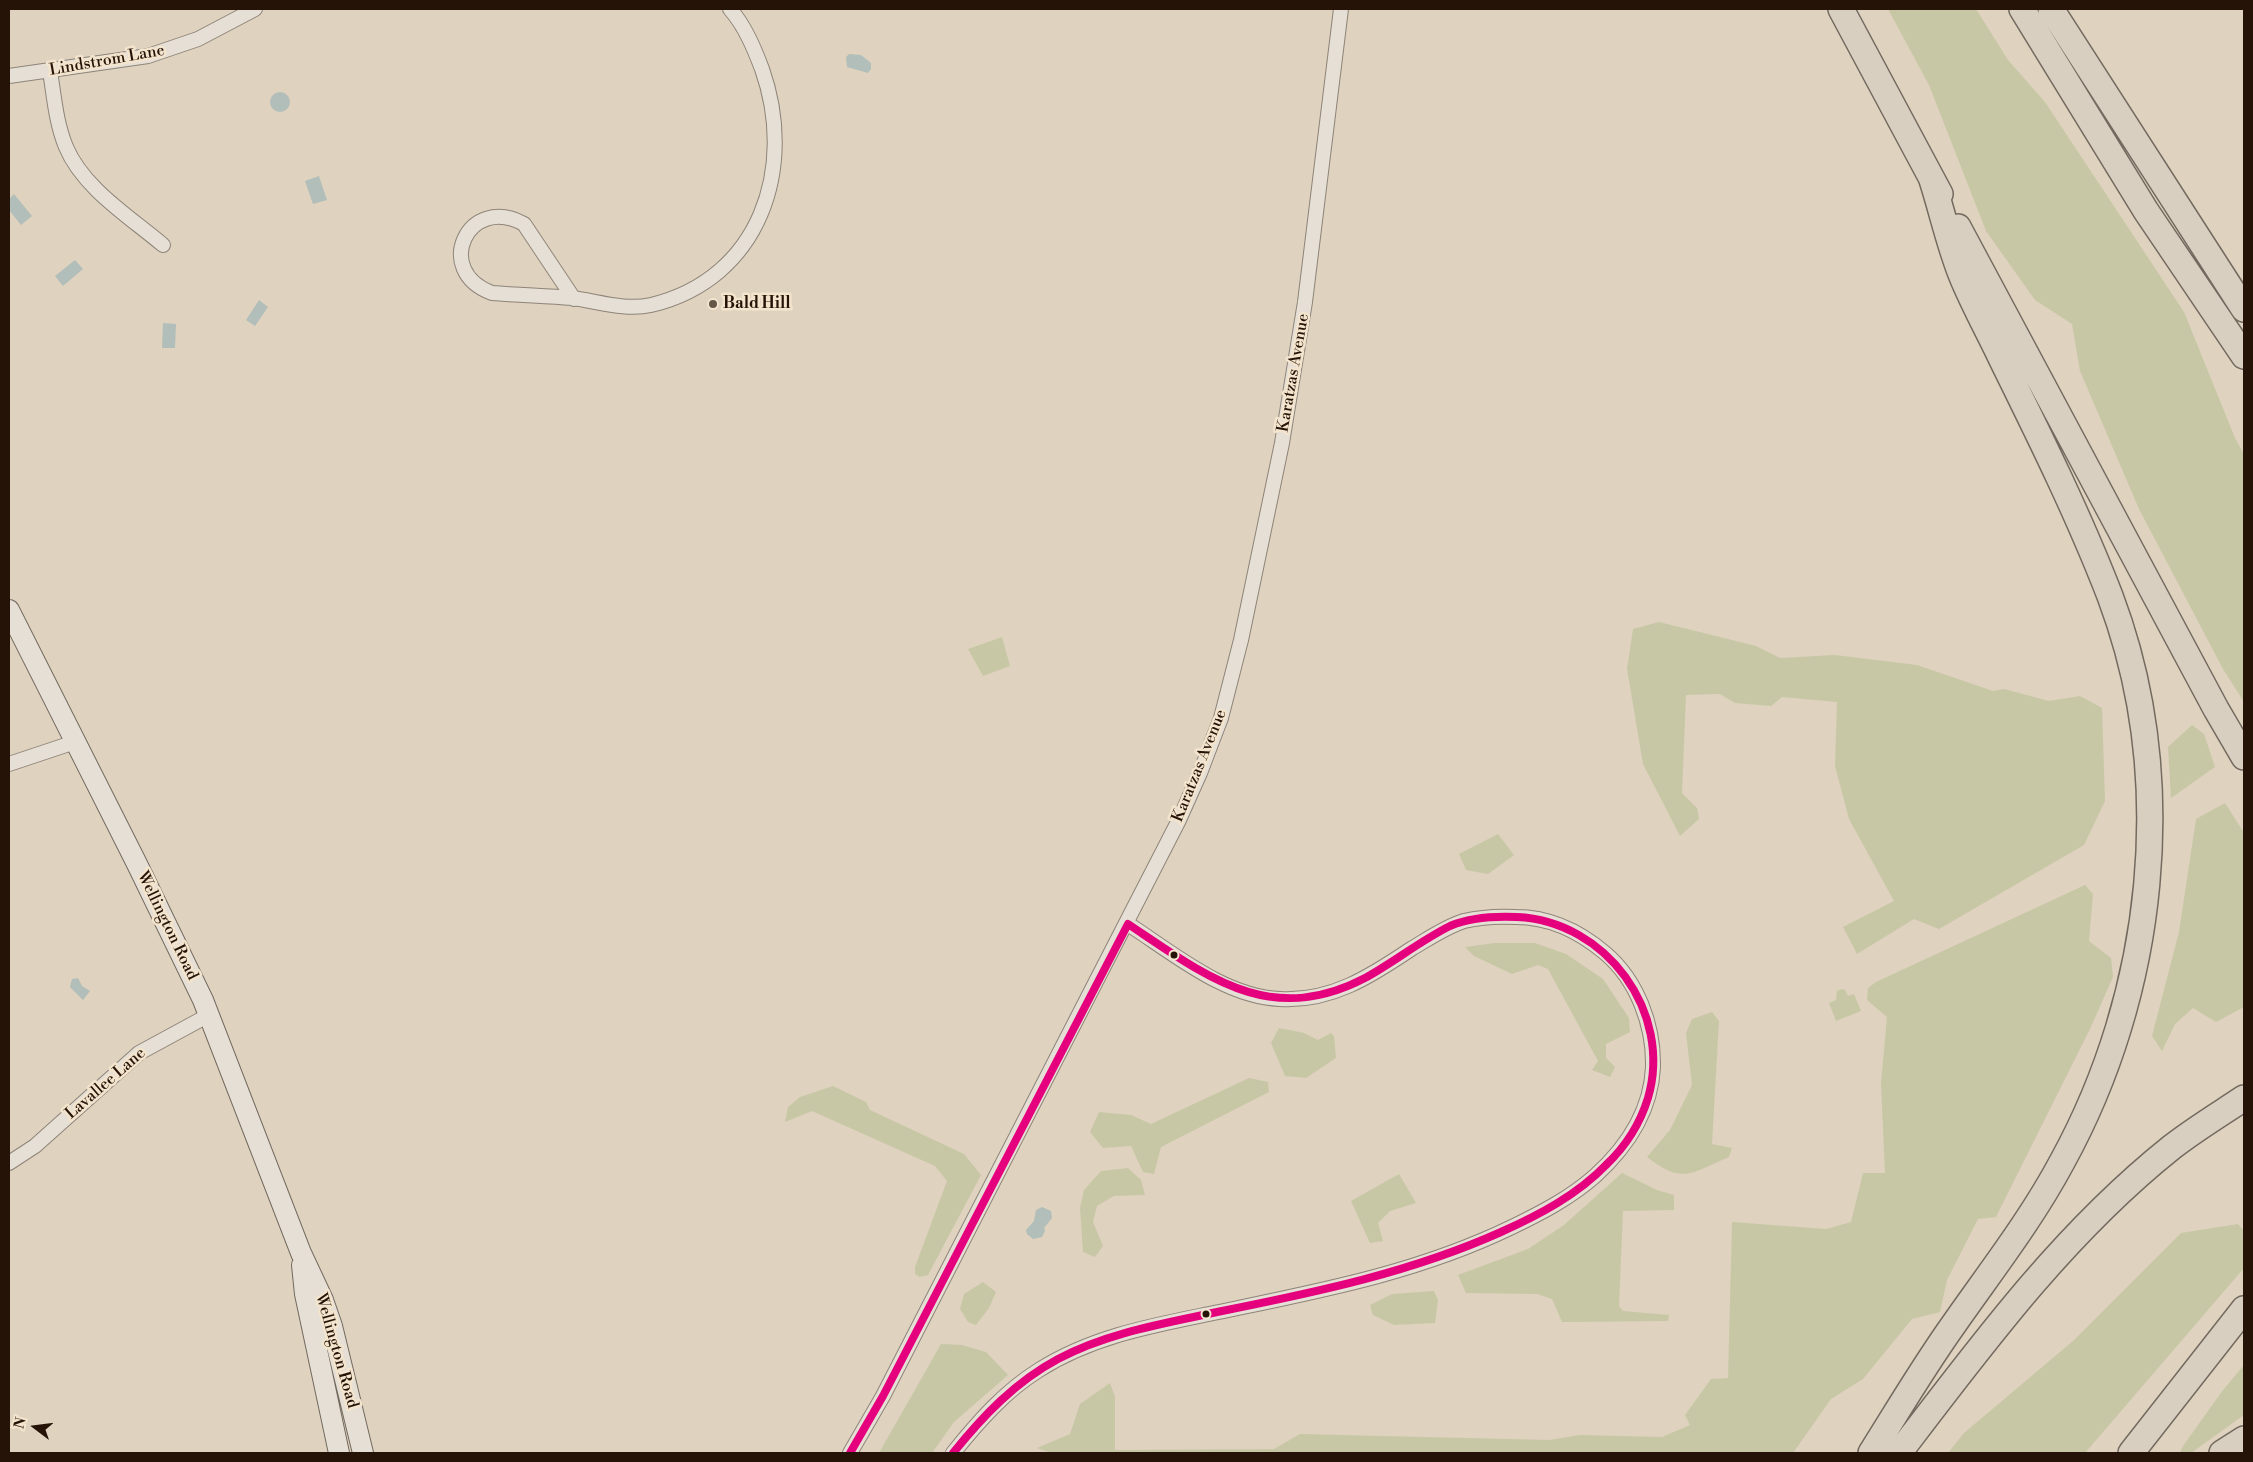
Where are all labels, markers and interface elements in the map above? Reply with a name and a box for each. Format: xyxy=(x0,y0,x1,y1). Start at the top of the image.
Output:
street label: Lindstrom Lane xyxy=(48,41,166,81)
place label: Bald Hill xyxy=(723,294,790,314)
marker: Bald Hill xyxy=(707,298,719,310)
street label: Karatzas Avenue xyxy=(1274,312,1314,434)
street label: Karatzas Avenue xyxy=(1169,707,1231,825)
street label: Wellington Road xyxy=(132,869,202,983)
unlabelled marker xyxy=(1169,950,1179,960)
street label: Lavallee Lane xyxy=(62,1044,150,1124)
street label: Wellington Road xyxy=(310,1291,362,1411)
unlabelled marker xyxy=(1201,1309,1211,1319)
north arrow xyxy=(10,1402,60,1452)
text: N xyxy=(10,1415,31,1431)

